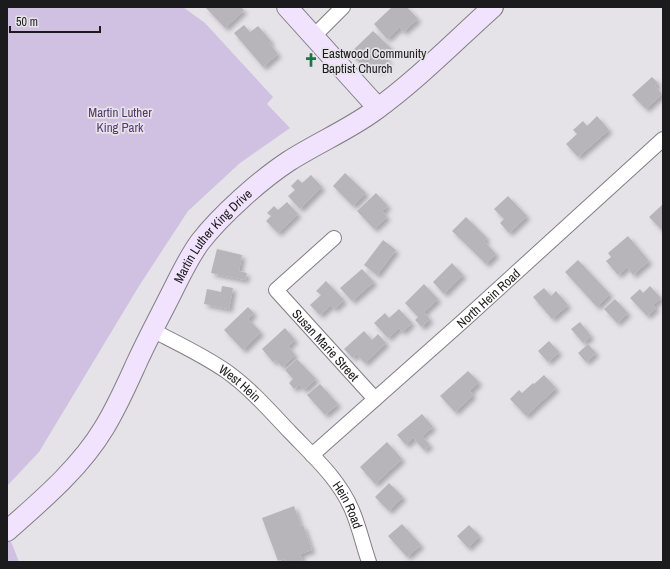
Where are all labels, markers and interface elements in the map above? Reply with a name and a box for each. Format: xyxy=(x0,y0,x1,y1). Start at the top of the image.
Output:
scale bar xyxy=(10,8,100,34)
text: 50 m xyxy=(16,14,38,30)
place label: Eastwood Community Baptist Church xyxy=(322,45,427,77)
church icon: Eastwood Community Baptist Church xyxy=(303,52,319,68)
park label: Martin Luther King Park xyxy=(88,104,152,136)
street label: Martin Luther King Drive xyxy=(169,185,255,286)
street label: North Hein Road xyxy=(453,265,524,331)
street label: Susan Marie Street xyxy=(289,305,363,385)
street label: West Hein xyxy=(216,360,265,405)
street label: Hein Road xyxy=(329,477,367,531)

